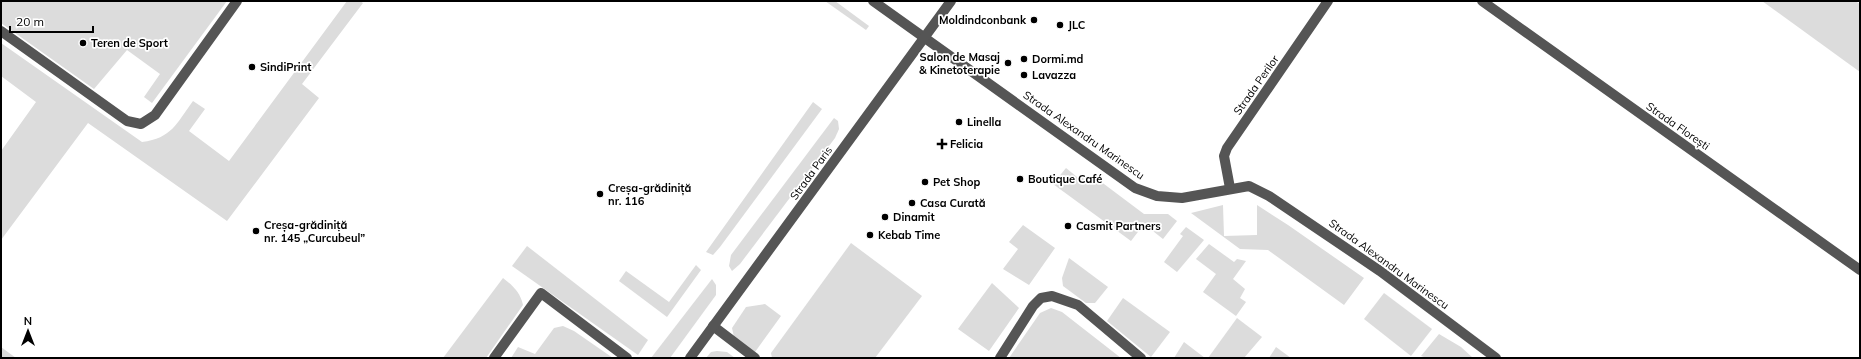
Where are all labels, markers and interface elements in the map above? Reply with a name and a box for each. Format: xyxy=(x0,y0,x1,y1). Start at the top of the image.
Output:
scale bar xyxy=(10,8,93,34)
place label: Moldindconbank xyxy=(939,13,1027,27)
text: 20 m xyxy=(16,14,44,29)
marker: Moldindconbank xyxy=(1029,15,1039,25)
place label: JLC xyxy=(1068,18,1086,32)
marker: JLC xyxy=(1055,20,1065,30)
place label: Teren de Sport xyxy=(91,36,168,50)
marker: Teren de Sport xyxy=(78,38,88,48)
place label: Salon de Masaj & Kinetoterapie xyxy=(919,50,1000,77)
place label: Dormi.md xyxy=(1032,52,1084,66)
street label: Strada Perilor xyxy=(1230,52,1282,118)
marker: Dormi.md xyxy=(1019,54,1029,64)
marker: Salon de Masaj & Kinetoterapie xyxy=(1003,58,1013,68)
place label: SindiPrint xyxy=(260,60,312,74)
marker: SindiPrint xyxy=(247,62,257,72)
place label: Lavazza xyxy=(1032,68,1076,82)
marker: Lavazza xyxy=(1019,70,1029,80)
street label: Strada Alexandru Marinescu xyxy=(1021,88,1147,182)
street label: Strada Florești xyxy=(1643,99,1712,154)
place label: Linella xyxy=(967,115,1001,129)
marker: Linella xyxy=(954,117,964,127)
place label: Felicia xyxy=(950,137,983,151)
marker: Felicia xyxy=(937,139,947,149)
street label: Strada Paris xyxy=(787,143,835,203)
place label: Boutique Café xyxy=(1028,172,1102,186)
marker: Boutique Café xyxy=(1015,174,1025,184)
place label: Pet Shop xyxy=(933,175,980,189)
marker: Pet Shop xyxy=(920,177,930,187)
place label: Creșa-grădiniță nr. 116 xyxy=(608,181,691,208)
marker: Creșa-grădiniță nr. 116 xyxy=(595,189,605,199)
place label: Casa Curată xyxy=(920,196,986,210)
marker: Casa Curată xyxy=(907,198,917,208)
place label: Dinamit xyxy=(893,210,935,224)
marker: Dinamit xyxy=(880,212,890,222)
street label: Strada Alexandru Marinescu xyxy=(1326,216,1452,312)
place label: Creșa-grădiniță nr. 145 „Curcubeul” xyxy=(264,218,365,245)
place label: Casmit Partners xyxy=(1076,219,1161,233)
marker: Casmit Partners xyxy=(1063,221,1073,231)
marker: Creșa-grădiniță nr. 145 „Curcubeul” xyxy=(251,226,261,236)
place label: Kebab Time xyxy=(878,228,940,242)
marker: Kebab Time xyxy=(865,230,875,240)
north arrow xyxy=(8,311,48,351)
text: N xyxy=(24,314,32,328)

